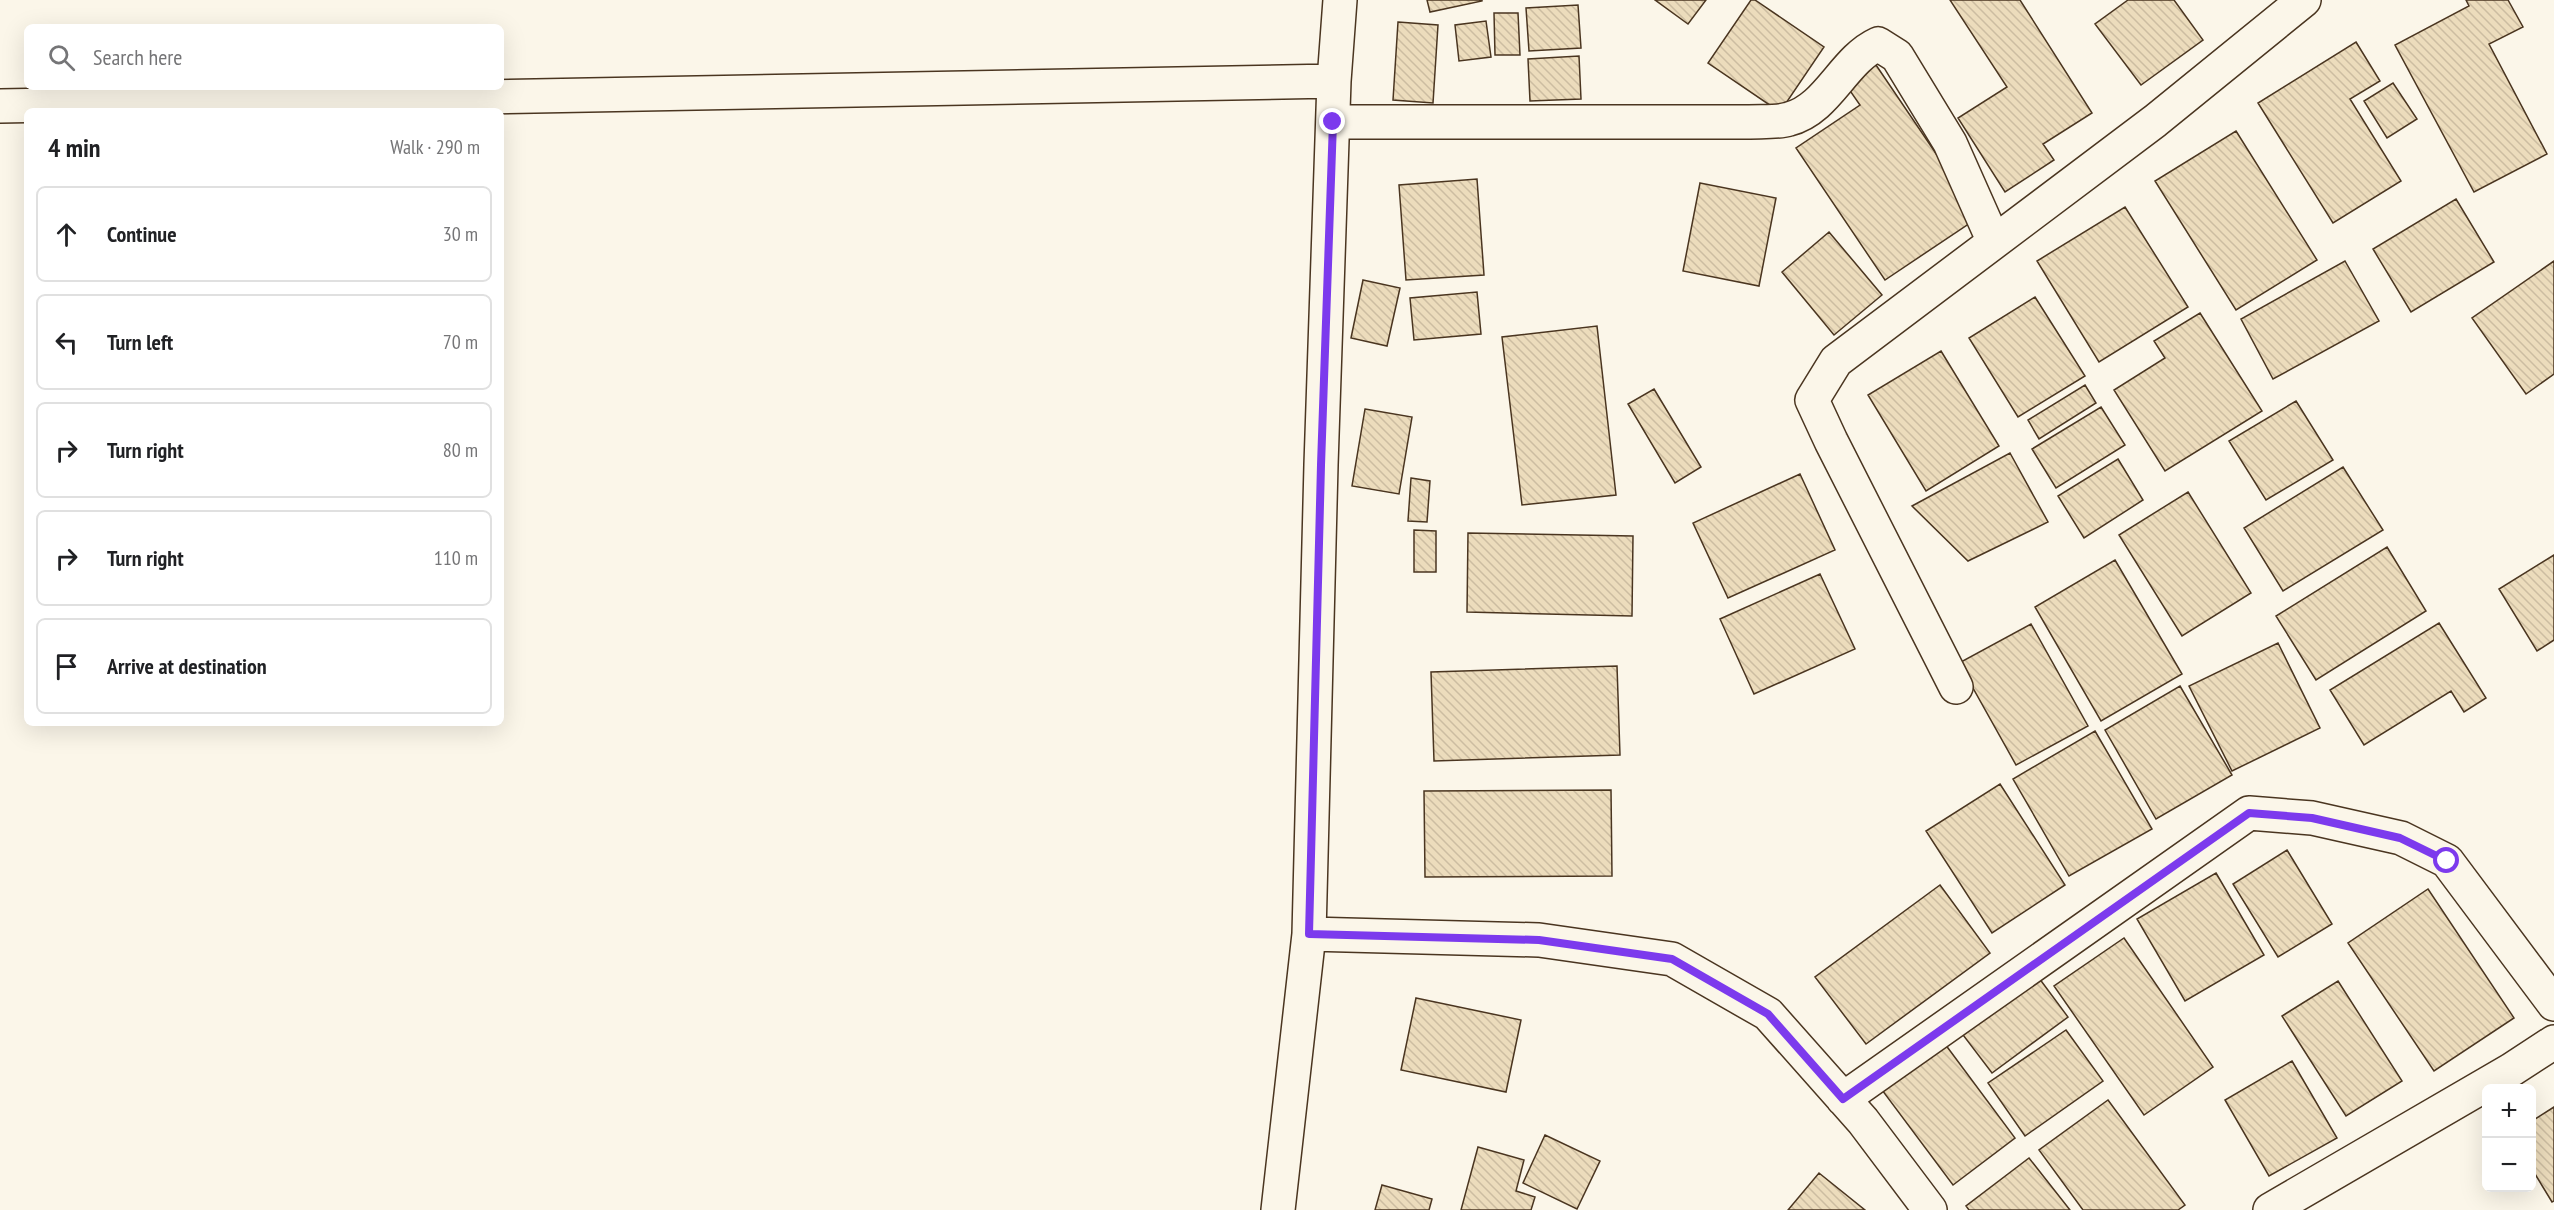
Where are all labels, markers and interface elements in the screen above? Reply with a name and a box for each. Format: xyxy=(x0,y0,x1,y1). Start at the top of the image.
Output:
search box xyxy=(24,24,504,90)
icon: search xyxy=(45,41,78,74)
text: Search here xyxy=(93,43,182,71)
route end xyxy=(1319,108,1345,134)
text: 4 min xyxy=(48,131,101,164)
text: Walk · 290 m xyxy=(390,134,480,160)
icon: ahead xyxy=(50,218,83,251)
text: Continue xyxy=(107,220,177,248)
text: 30 m xyxy=(443,221,478,247)
icon: left xyxy=(50,326,83,359)
text: Turn left xyxy=(107,328,173,356)
text: 70 m xyxy=(443,329,478,355)
icon: right xyxy=(50,434,83,467)
text: Turn right xyxy=(107,436,184,464)
text: 80 m xyxy=(443,437,478,463)
icon: right xyxy=(50,542,83,575)
text: Turn right xyxy=(107,544,184,572)
text: 110 m xyxy=(434,545,478,571)
icon: arrive xyxy=(50,650,83,683)
text: Arrive at destination xyxy=(107,652,267,680)
route start xyxy=(2433,847,2459,873)
map controls xyxy=(2482,1084,2536,1192)
button: + xyxy=(2482,1084,2536,1138)
button: − xyxy=(2482,1138,2536,1192)

